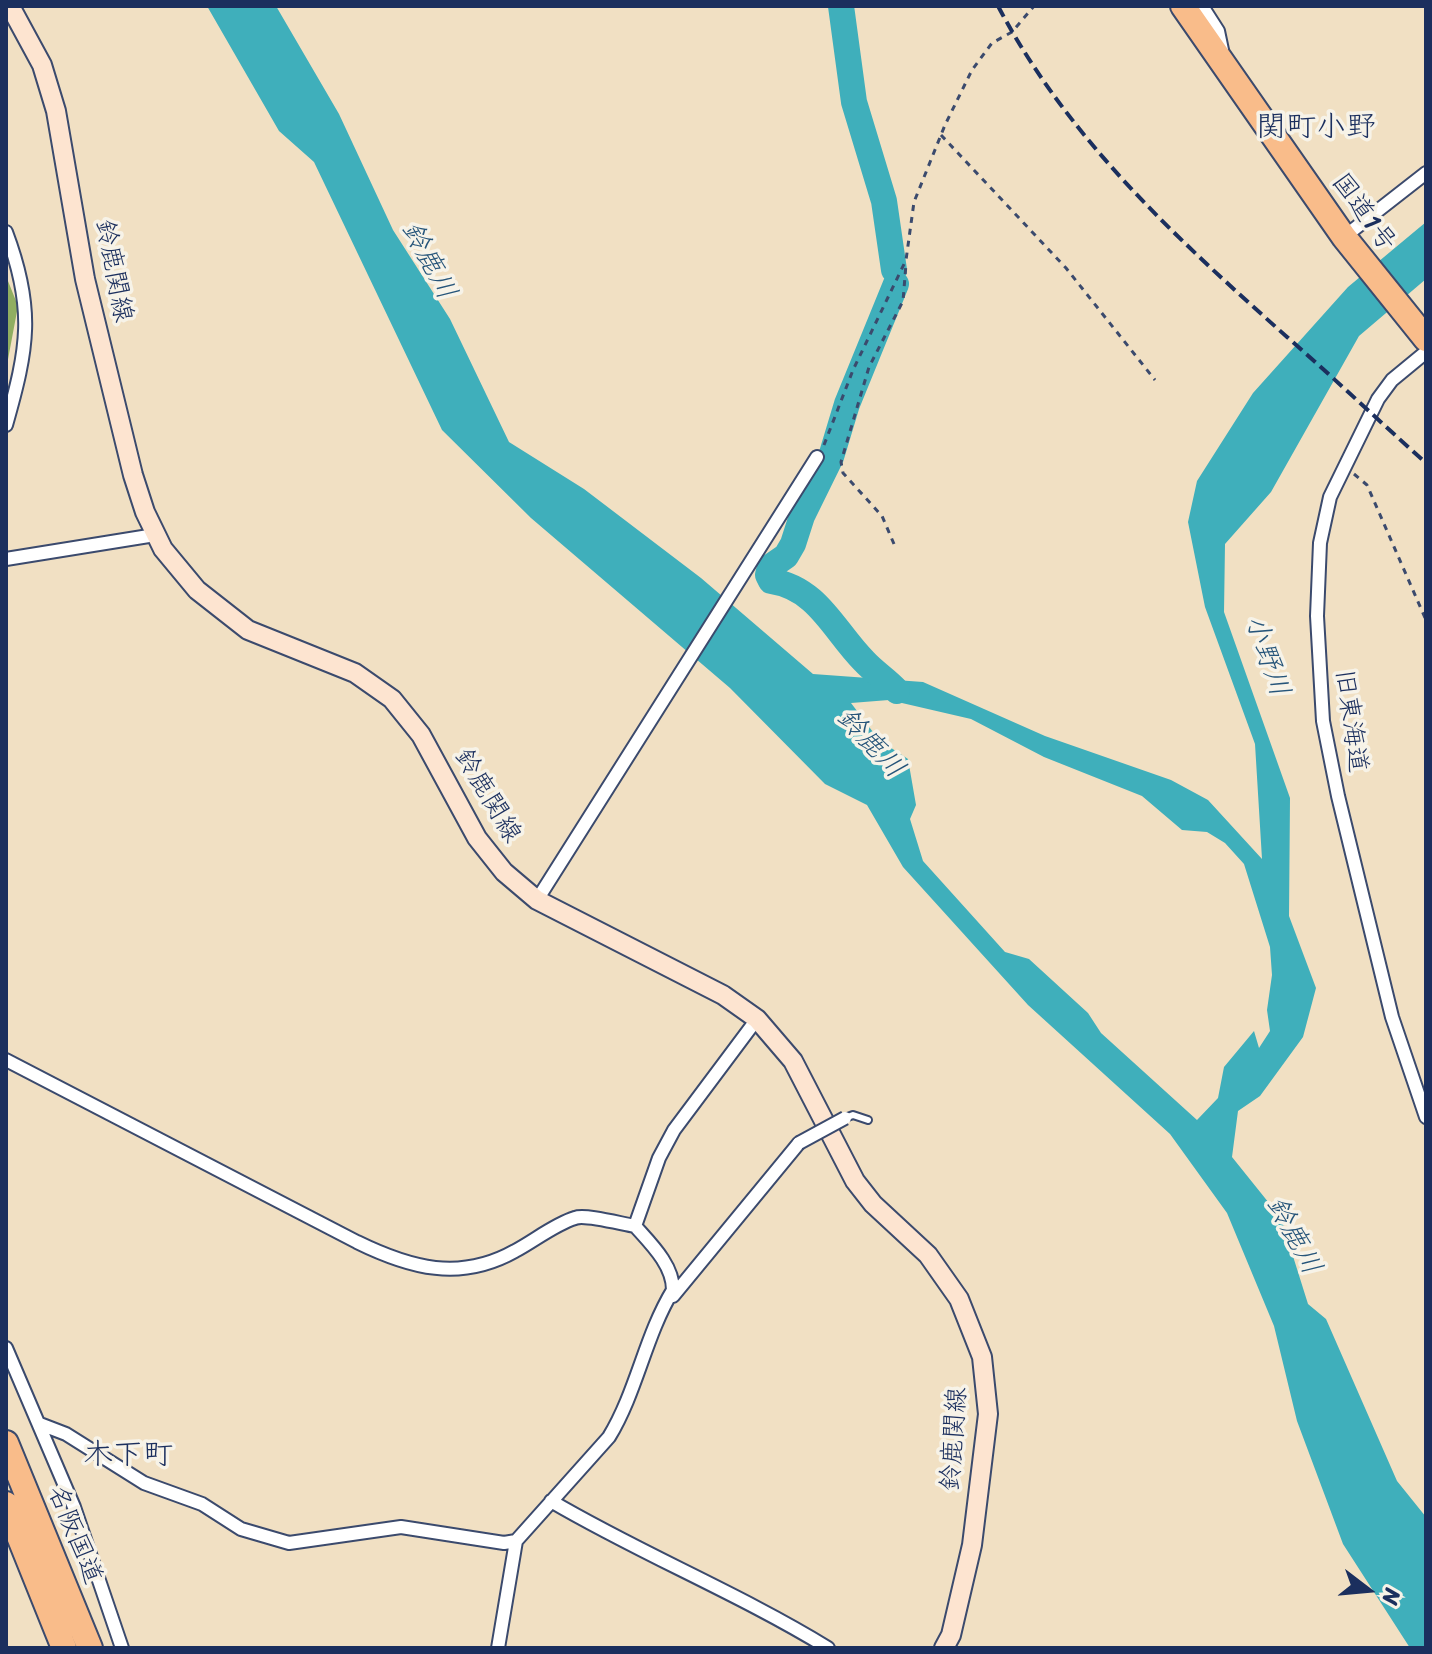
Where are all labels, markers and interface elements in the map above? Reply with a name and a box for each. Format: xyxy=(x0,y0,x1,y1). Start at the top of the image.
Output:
district label: 関町小野 xyxy=(1256,110,1376,146)
street label: 国道1号 xyxy=(1324,168,1402,258)
water label: 鈴鹿川 xyxy=(393,216,463,306)
street label: 鈴鹿関線 xyxy=(88,217,138,325)
water label: 小野川 xyxy=(1236,611,1296,701)
street label: 旧東海道 xyxy=(1327,667,1373,775)
water label: 鈴鹿川 xyxy=(829,702,911,786)
street label: 鈴鹿関線 xyxy=(447,743,527,849)
water label: 鈴鹿川 xyxy=(1258,1191,1328,1281)
street label: 鈴鹿関線 xyxy=(936,1386,974,1492)
district label: 木下町 xyxy=(83,1438,173,1474)
street label: 名阪国道 xyxy=(40,1481,108,1589)
north arrow xyxy=(1328,1550,1408,1630)
text: N xyxy=(1371,1584,1412,1609)

